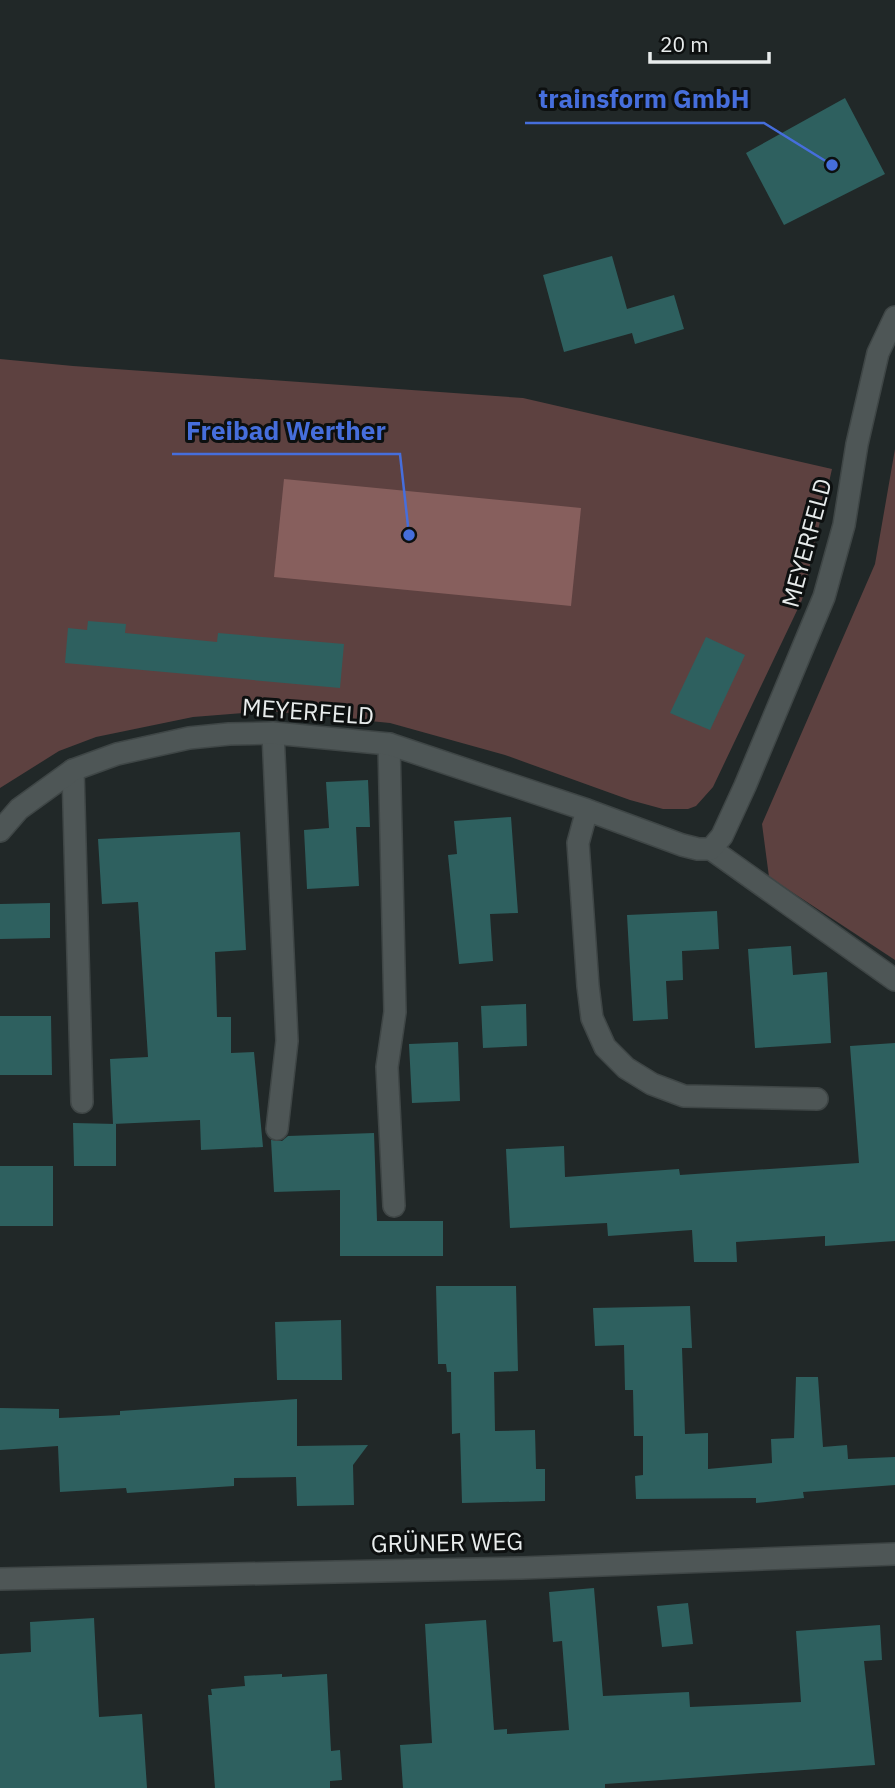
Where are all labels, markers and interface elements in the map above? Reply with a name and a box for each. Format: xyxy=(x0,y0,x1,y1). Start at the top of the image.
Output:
scale bar xyxy=(650,21,769,65)
text: 20 m xyxy=(660,30,709,58)
callout: trainsform GmbH xyxy=(525,76,764,123)
text: trainsform GmbH xyxy=(538,81,750,115)
callout: Freibad Werther xyxy=(172,407,400,454)
text: Freibad Werther xyxy=(186,413,386,447)
street label: MEYERFELD xyxy=(773,475,839,611)
street label: MEYERFELD xyxy=(241,690,375,732)
street label: GRÜNER WEG xyxy=(371,1525,523,1559)

